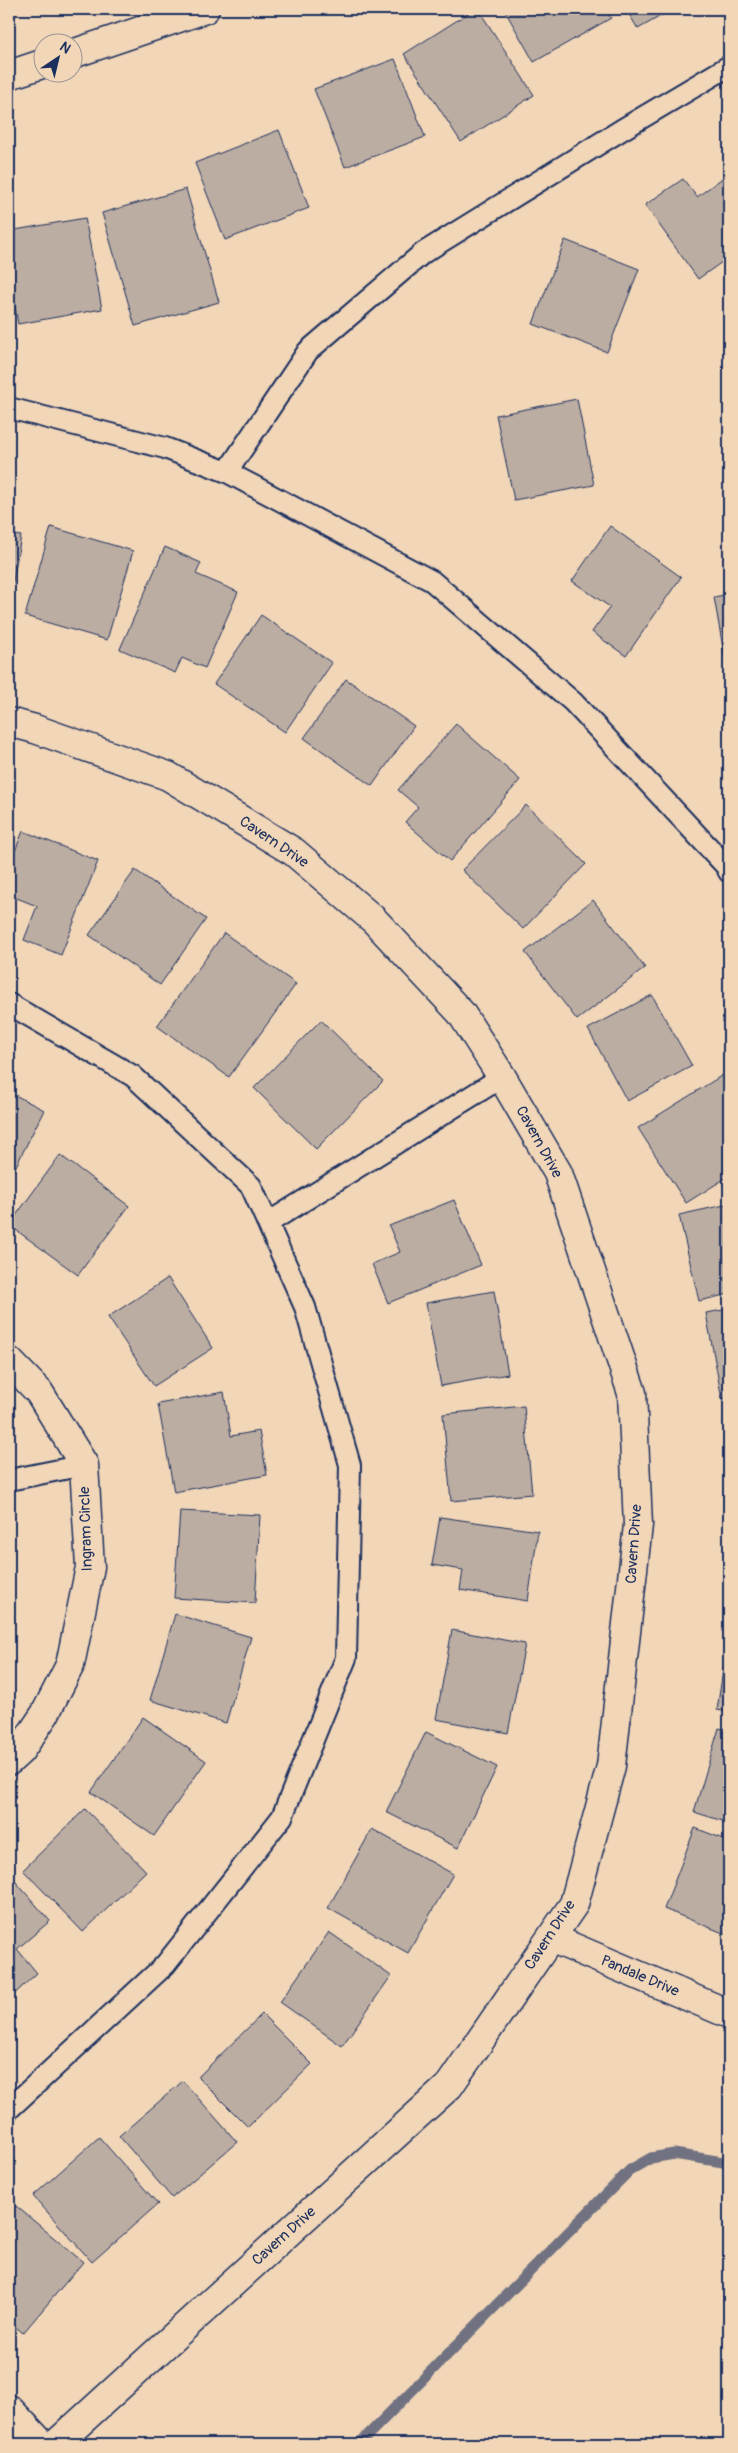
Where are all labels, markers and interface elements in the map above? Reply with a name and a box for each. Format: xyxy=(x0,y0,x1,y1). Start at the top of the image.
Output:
north arrow xyxy=(32,32,82,82)
text: N xyxy=(56,38,74,57)
street label: Cavern Drive xyxy=(236,812,313,872)
street label: Cavern Drive xyxy=(511,1103,567,1182)
street label: Ingram Circle xyxy=(75,1486,97,1572)
street label: Cavern Drive xyxy=(622,1503,646,1584)
street label: Cavern Drive xyxy=(520,1896,580,1974)
street label: Pandale Drive xyxy=(598,1951,683,2001)
street label: Cavern Drive xyxy=(248,2202,320,2270)

